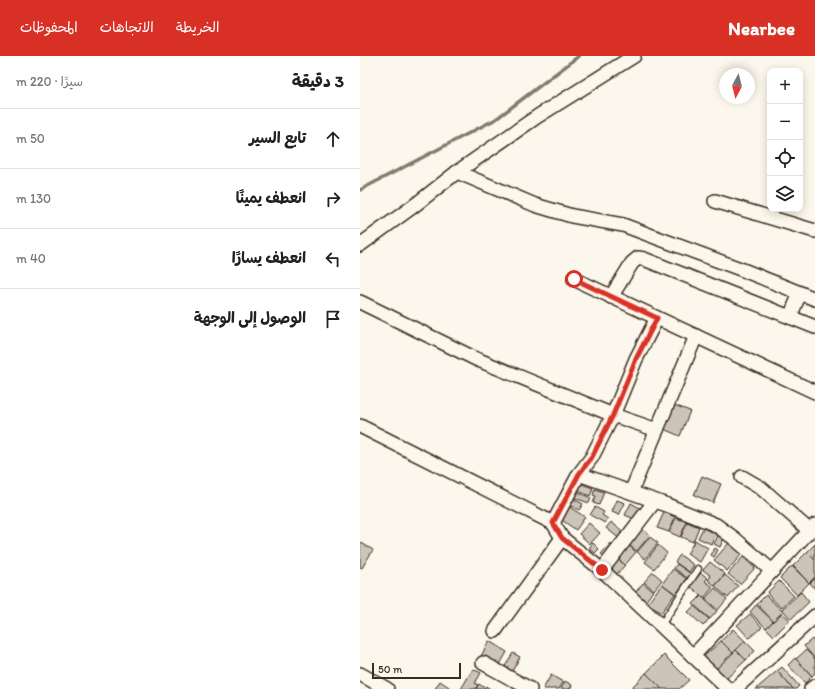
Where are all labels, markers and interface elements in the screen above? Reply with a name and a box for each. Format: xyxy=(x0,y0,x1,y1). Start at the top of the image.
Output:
text: Nearbee xyxy=(728,17,795,40)
text: المحفوظات xyxy=(20,19,78,36)
text: الاتجاهات xyxy=(100,19,154,36)
text: الخريطة xyxy=(176,19,219,36)
north arrow xyxy=(719,68,755,104)
map controls xyxy=(767,68,803,212)
button: + xyxy=(767,68,803,104)
text: 3 دقيقة xyxy=(292,71,344,91)
text: سيرًا · 220 m xyxy=(16,74,83,89)
button: − xyxy=(767,104,803,140)
icon: ahead xyxy=(322,128,344,150)
text: تابع السير xyxy=(249,129,306,147)
text: 50 m xyxy=(16,131,45,146)
button: locate xyxy=(767,140,803,176)
button: layers xyxy=(767,176,803,212)
icon: right xyxy=(322,188,344,210)
text: انعطف يمينًا xyxy=(236,189,306,207)
text: 130 m xyxy=(16,191,51,206)
icon: left xyxy=(322,248,344,270)
text: انعطف يسارًا xyxy=(232,249,306,267)
text: 40 m xyxy=(16,251,46,266)
route start xyxy=(565,270,583,288)
icon: arrive xyxy=(322,308,344,330)
text: الوصول إلى الوجهة xyxy=(194,309,306,327)
route end xyxy=(593,561,611,579)
scale bar xyxy=(372,661,461,680)
text: 50 m xyxy=(378,663,402,676)

